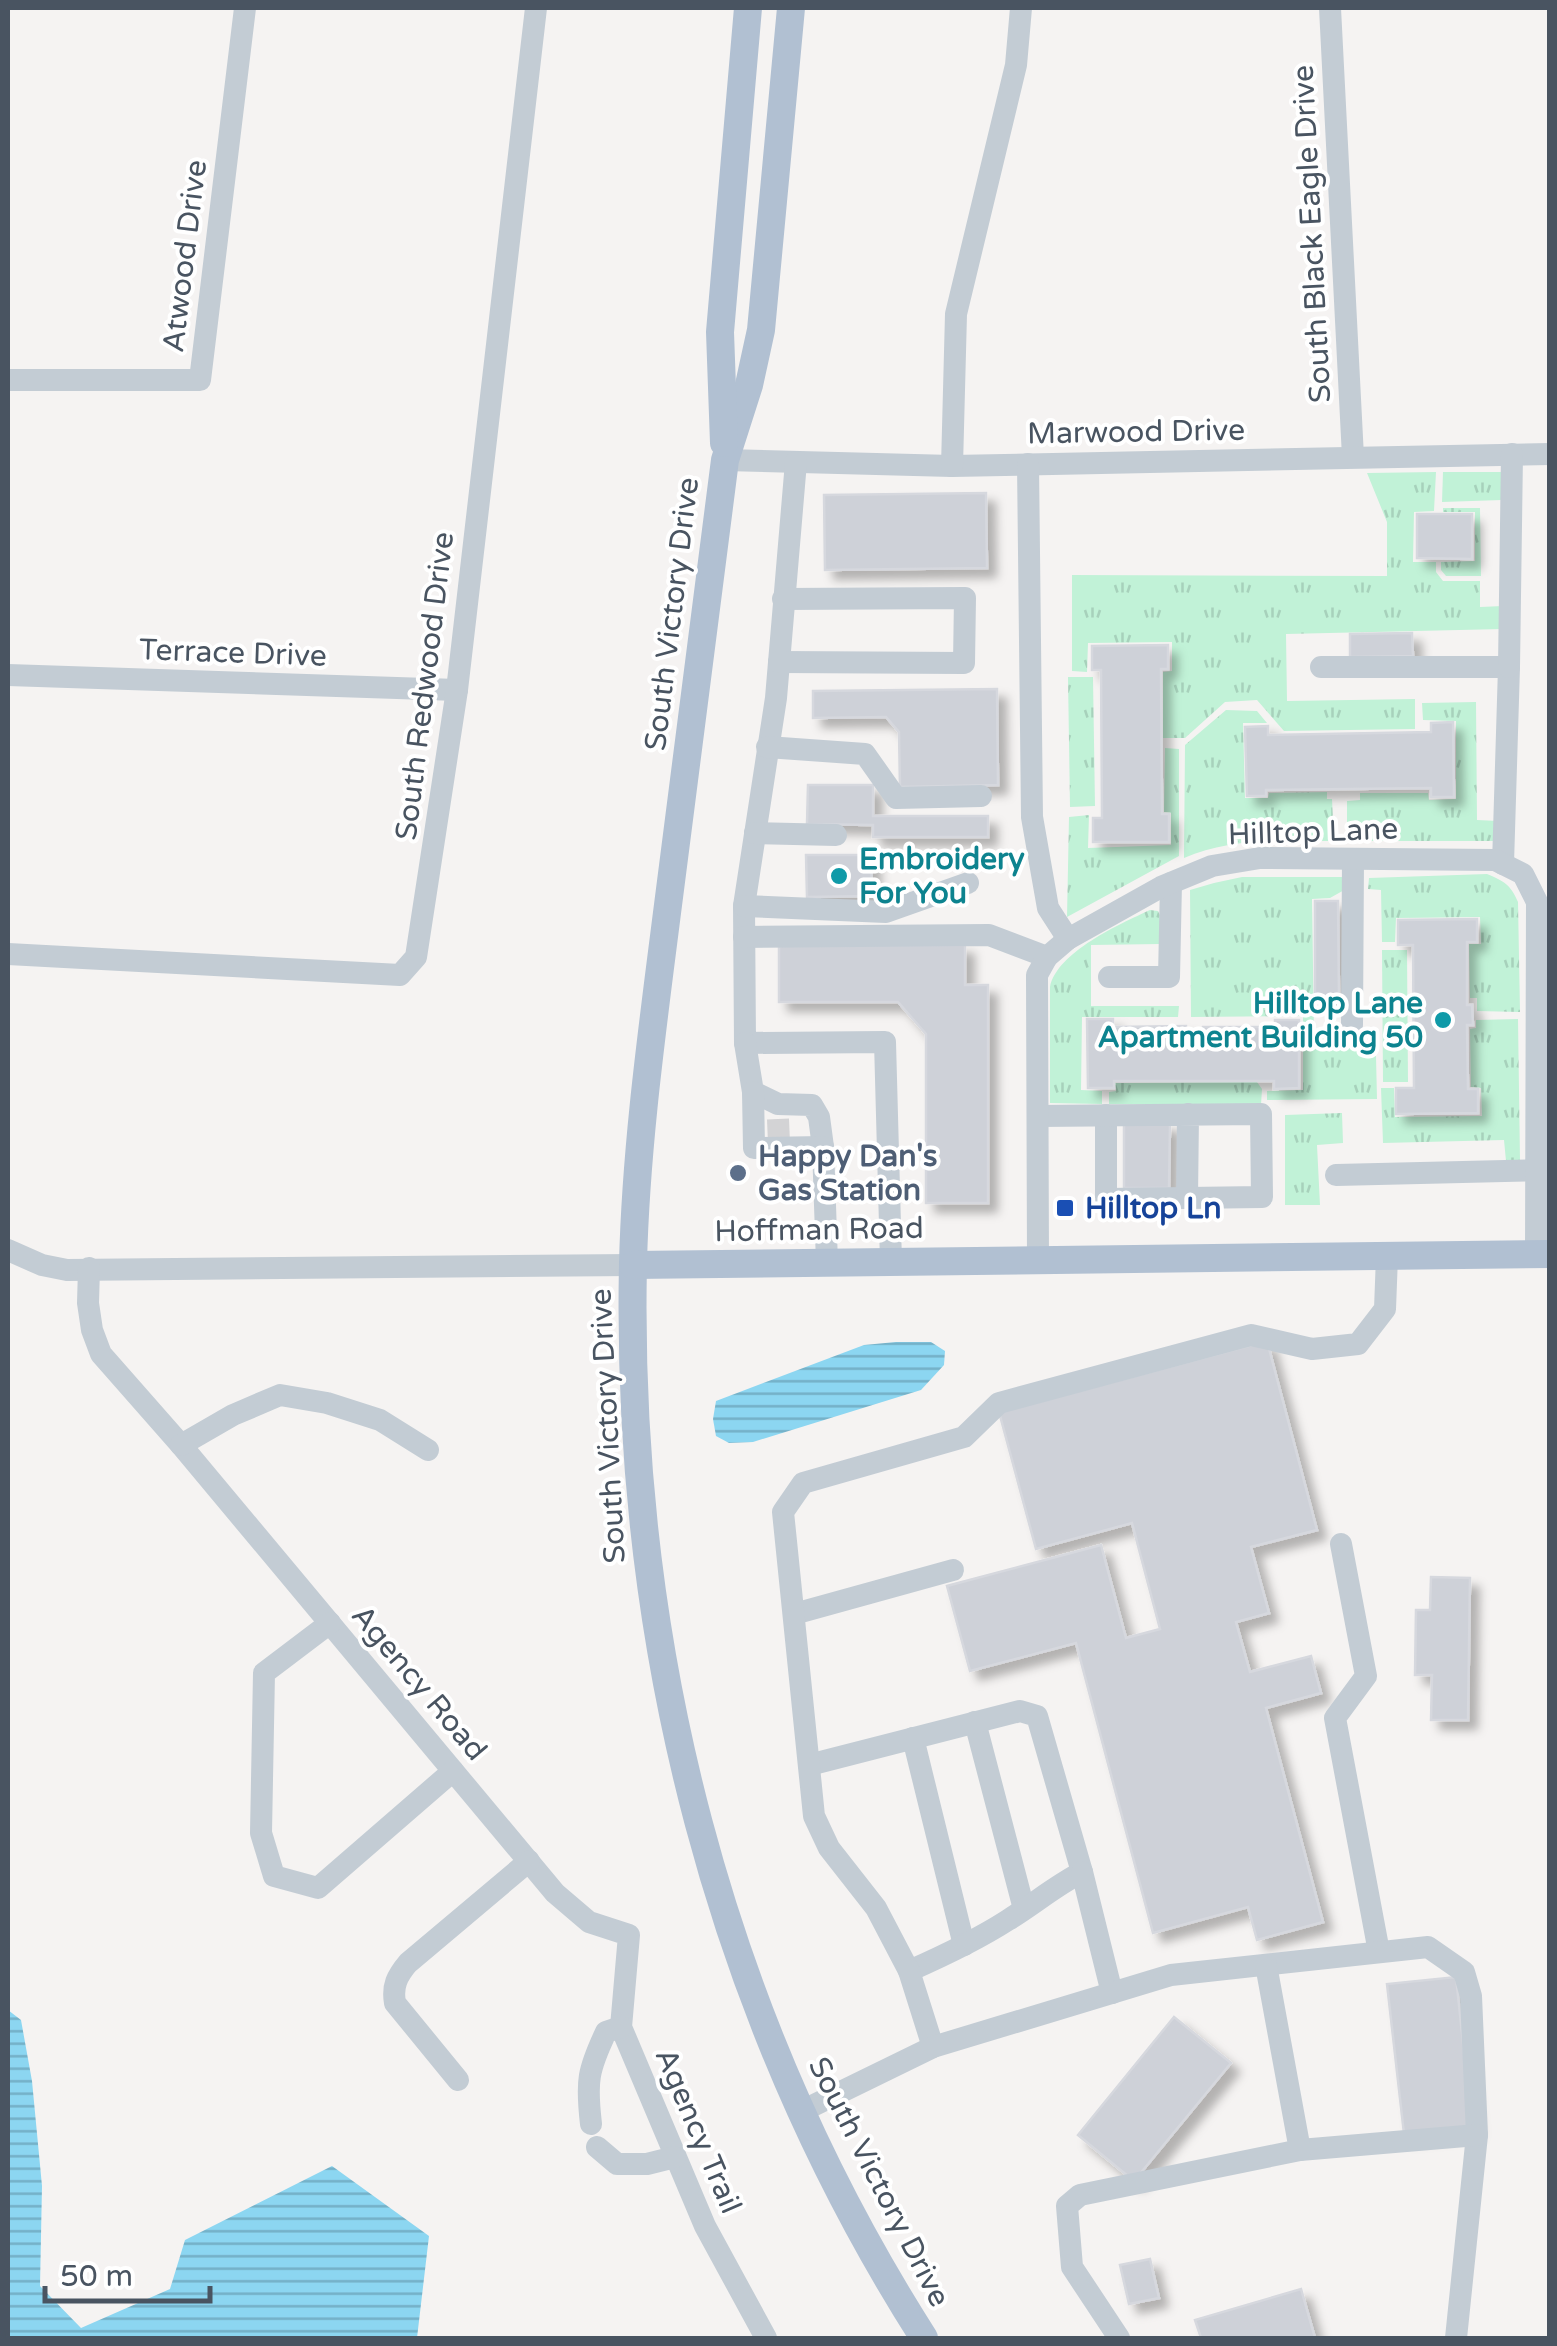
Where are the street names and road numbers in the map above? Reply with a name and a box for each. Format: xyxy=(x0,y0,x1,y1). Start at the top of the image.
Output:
street label: South Black Eagle Drive xyxy=(1285,64,1339,404)
street label: Atwood Drive xyxy=(155,158,215,354)
street label: Marwood Drive xyxy=(1027,412,1245,452)
street label: South Victory Drive xyxy=(637,475,707,753)
street label: South Redwood Drive xyxy=(388,530,462,842)
street label: Terrace Drive xyxy=(139,631,327,675)
street label: Hilltop Lane xyxy=(1227,811,1399,853)
street label: Hoffman Road xyxy=(714,1210,924,1250)
street label: South Victory Drive xyxy=(582,1288,634,1564)
street label: Agency Road xyxy=(343,1598,495,1768)
street label: Agency Trail xyxy=(647,2043,749,2219)
street label: South Victory Drive xyxy=(800,2051,958,2313)

